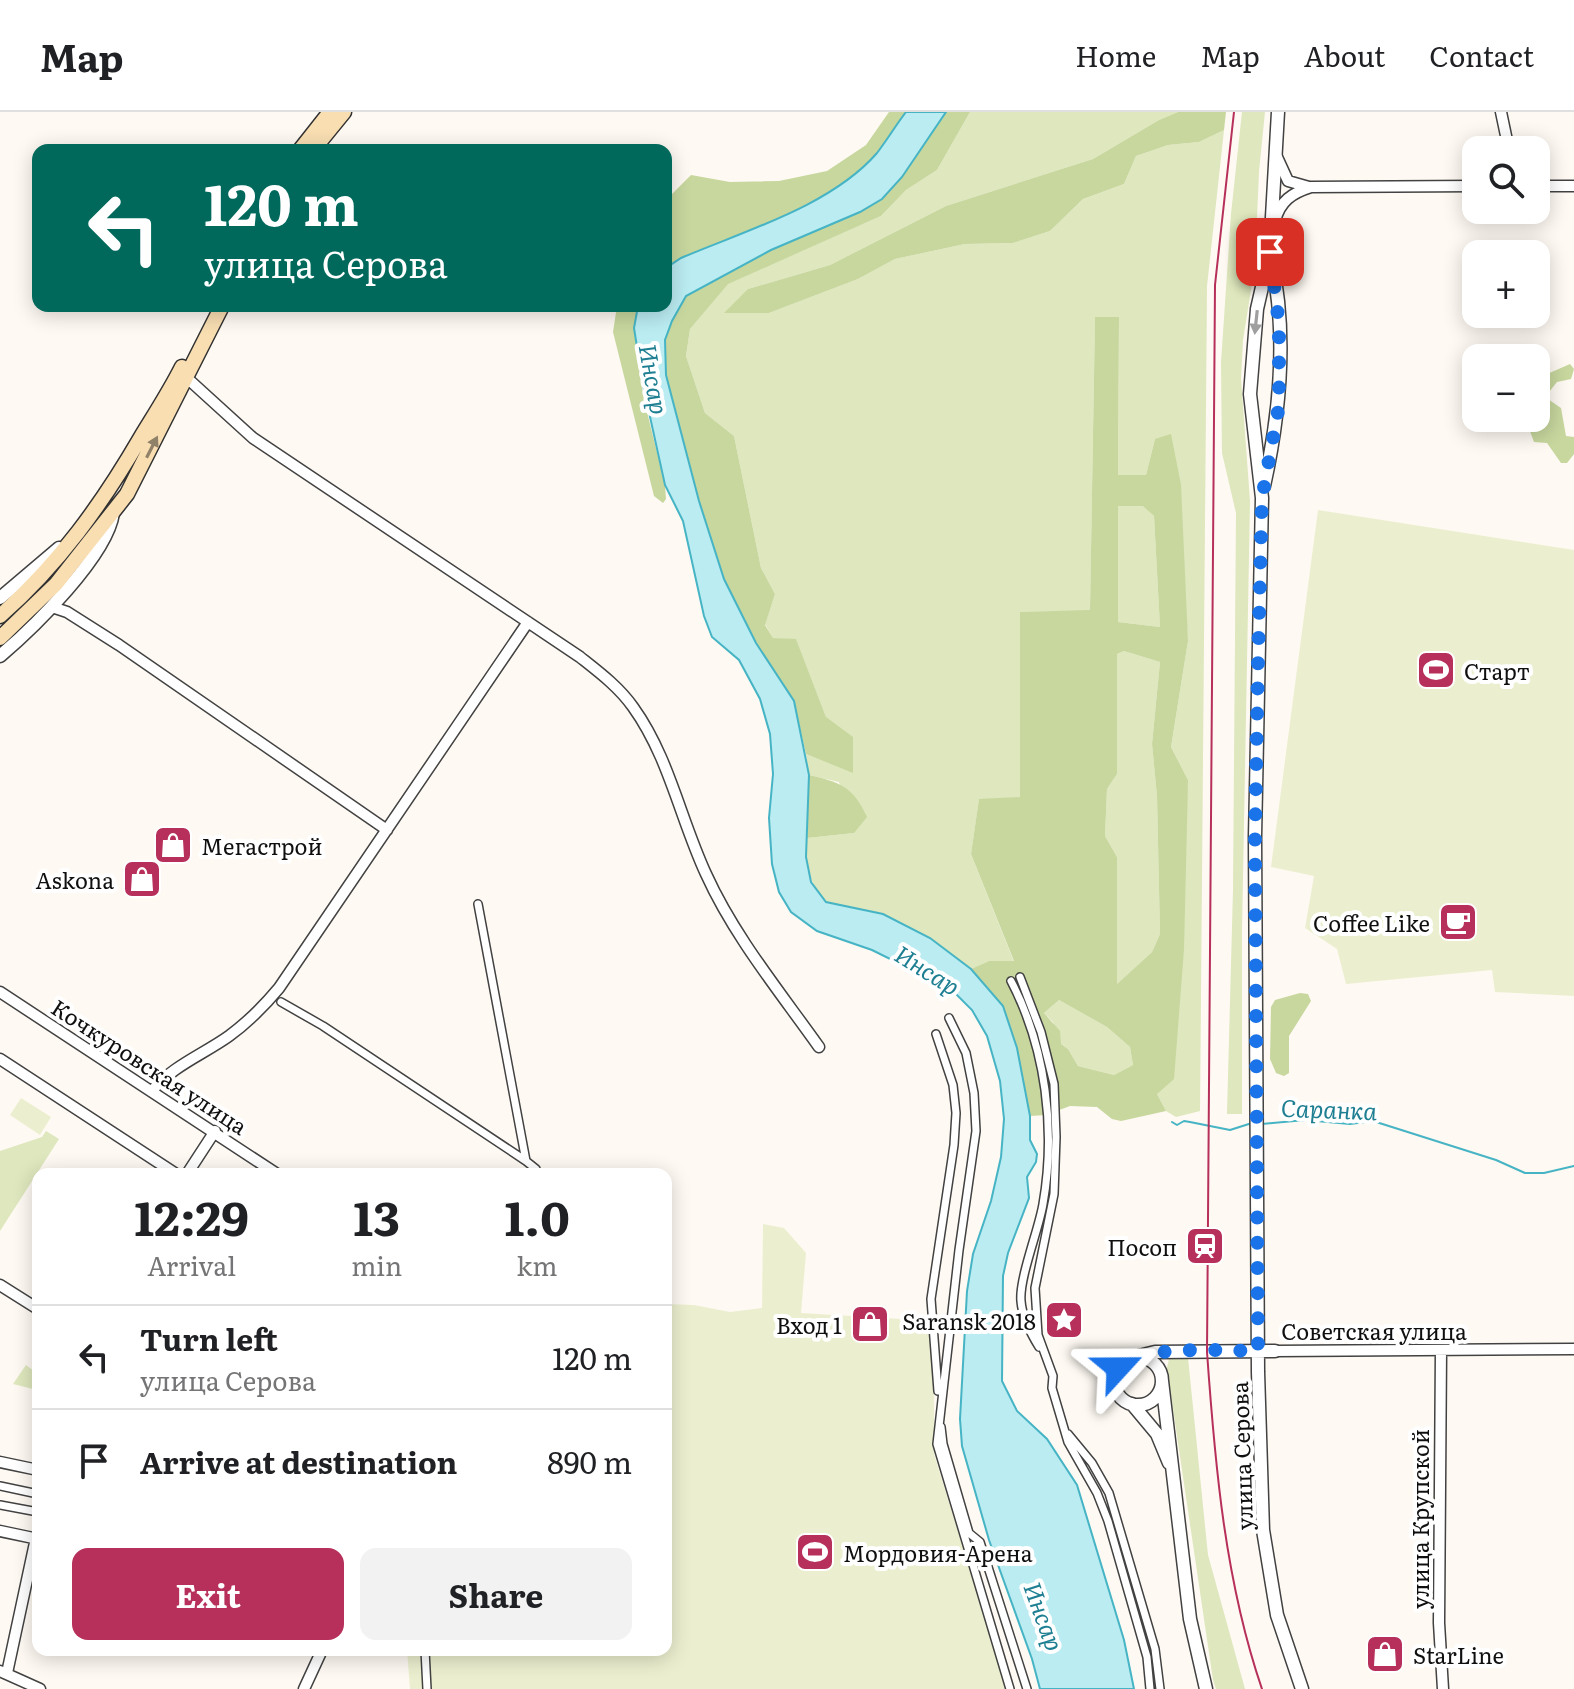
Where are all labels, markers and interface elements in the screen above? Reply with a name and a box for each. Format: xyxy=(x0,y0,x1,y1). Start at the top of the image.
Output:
text: Map xyxy=(40,27,124,84)
text: Home xyxy=(1075,34,1156,76)
text: Map xyxy=(1200,34,1260,76)
text: About xyxy=(1304,34,1385,76)
text: Contact xyxy=(1429,34,1534,76)
map controls xyxy=(1462,136,1550,432)
button: search xyxy=(1462,136,1550,224)
text: 120 m xyxy=(204,160,359,243)
icon: left xyxy=(72,176,176,280)
pin xyxy=(1236,218,1304,286)
icon: arrive xyxy=(1248,230,1292,274)
text: улица Серова xyxy=(204,236,448,289)
button: + xyxy=(1462,240,1550,328)
one-way arrow xyxy=(1250,310,1263,335)
water label: Инсар xyxy=(632,341,678,417)
button: − xyxy=(1462,344,1550,432)
one-way arrow xyxy=(146,435,159,458)
sports icon: Старт xyxy=(1415,649,1457,691)
place label: Старт xyxy=(1464,654,1530,687)
shop icon: Мегастрой xyxy=(152,824,194,866)
place label: Мегастрой xyxy=(201,829,322,862)
shop icon: Askona xyxy=(121,858,163,900)
place label: Askona xyxy=(36,863,114,896)
cafe icon: Coffee Like xyxy=(1437,901,1479,943)
place label: Coffee Like xyxy=(1313,906,1430,939)
water label: Инсар xyxy=(889,935,967,1003)
street label: Кочкуровская улица xyxy=(46,990,255,1142)
water label: Саранка xyxy=(1280,1089,1378,1127)
text: 12:29 xyxy=(134,1180,249,1251)
text: 13 xyxy=(353,1180,400,1251)
text: 1.0 xyxy=(504,1180,570,1251)
station icon: Посоп xyxy=(1184,1225,1226,1267)
place label: Посоп xyxy=(1107,1230,1177,1263)
text: Arrival xyxy=(147,1245,236,1284)
text: min xyxy=(351,1245,402,1284)
text: km xyxy=(517,1245,558,1284)
place icon: Saransk 2018 xyxy=(1043,1299,1085,1341)
shop icon: Вход 1 xyxy=(849,1303,891,1345)
place label: Saransk 2018 xyxy=(902,1304,1036,1337)
place label: Вход 1 xyxy=(776,1308,842,1341)
street label: Советская улица xyxy=(1281,1314,1467,1347)
text: Turn left xyxy=(140,1316,278,1360)
position arrow xyxy=(1076,1326,1160,1410)
icon: left xyxy=(72,1335,116,1379)
text: 120 m xyxy=(552,1335,632,1379)
text: улица Серова xyxy=(140,1360,316,1399)
street label: улица Серова xyxy=(1222,1381,1260,1531)
street label: улица Крупской xyxy=(1403,1429,1436,1609)
icon: arrive xyxy=(72,1439,116,1483)
text: Arrive at destination xyxy=(140,1439,457,1483)
text: 890 m xyxy=(547,1439,632,1483)
sports icon: Мордовия-Арена xyxy=(794,1531,836,1573)
place label: Мордовия-Арена xyxy=(843,1536,1033,1569)
button: Exit xyxy=(72,1548,344,1640)
button: Share xyxy=(360,1548,632,1640)
water label: Инсар xyxy=(1016,1577,1074,1655)
shop icon: StarLine xyxy=(1364,1633,1406,1675)
place label: StarLine xyxy=(1413,1638,1504,1671)

